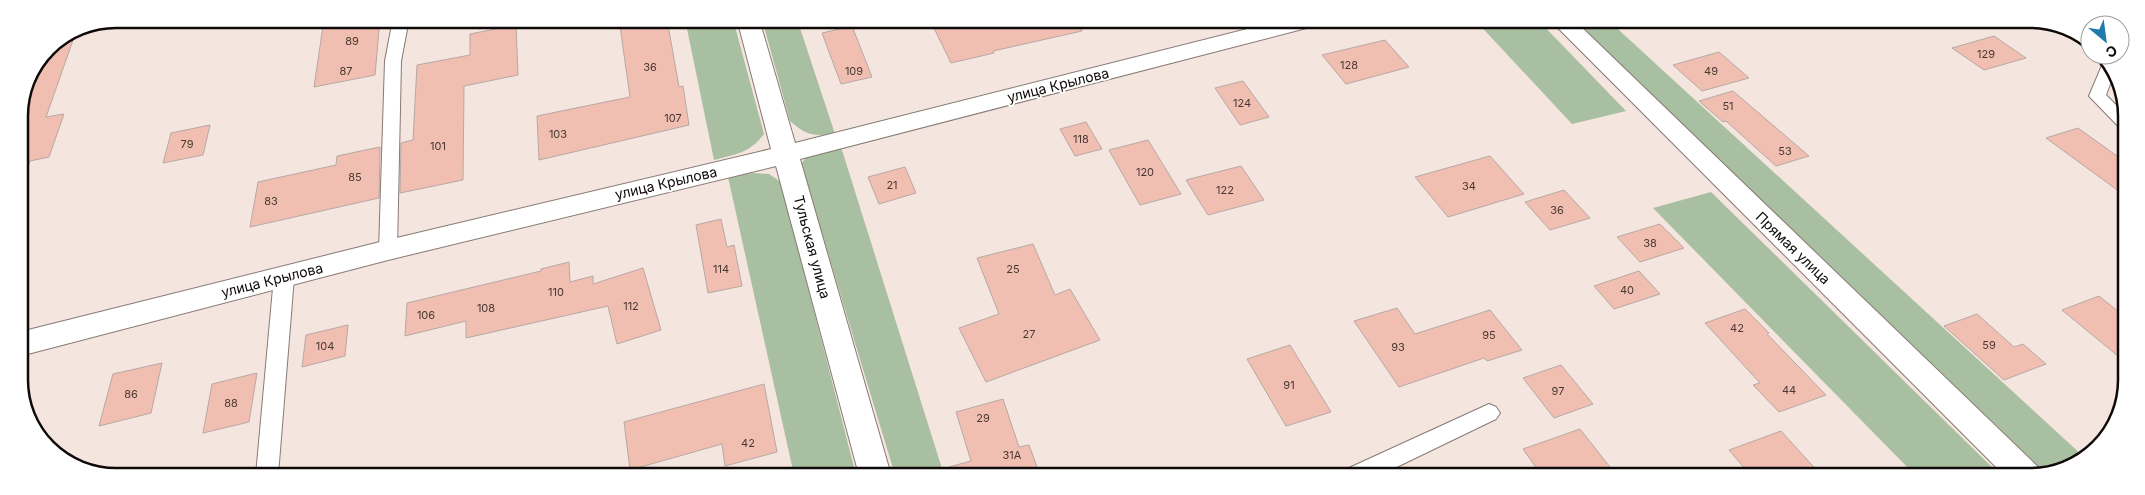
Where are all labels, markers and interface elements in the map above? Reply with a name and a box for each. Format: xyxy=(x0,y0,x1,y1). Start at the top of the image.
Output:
north arrow xyxy=(2080,15,2130,65)
house number: 89 xyxy=(345,34,359,48)
text: С xyxy=(2103,42,2120,62)
house number: 129 xyxy=(1977,47,1995,61)
house number: 128 xyxy=(1340,58,1358,72)
house number: 36 xyxy=(643,60,657,74)
house number: 87 xyxy=(339,64,353,78)
house number: 109 xyxy=(845,64,863,78)
street label: улица Крылова xyxy=(1005,64,1111,105)
house number: 49 xyxy=(1704,64,1718,78)
house number: 124 xyxy=(1233,96,1251,110)
house number: 51 xyxy=(1722,99,1734,113)
house number: 107 xyxy=(664,111,682,125)
house number: 103 xyxy=(549,127,567,141)
house number: 118 xyxy=(1073,132,1089,146)
house number: 79 xyxy=(181,137,194,151)
house number: 101 xyxy=(430,139,446,153)
house number: 53 xyxy=(1778,144,1792,158)
street label: улица Крылова xyxy=(613,163,719,203)
house number: 120 xyxy=(1136,165,1154,179)
house number: 85 xyxy=(348,170,362,184)
house number: 21 xyxy=(886,178,898,192)
house number: 34 xyxy=(1462,179,1476,193)
house number: 122 xyxy=(1216,183,1234,197)
street label: Тульская улица xyxy=(791,193,834,300)
house number: 83 xyxy=(264,194,278,208)
house number: 36 xyxy=(1550,203,1564,217)
street label: Прямая улица xyxy=(1753,208,1834,287)
house number: 38 xyxy=(1643,236,1657,250)
street label: улица Крылова xyxy=(219,259,325,300)
house number: 114 xyxy=(713,262,729,276)
house number: 25 xyxy=(1006,262,1020,276)
house number: 40 xyxy=(1620,283,1634,297)
house number: 110 xyxy=(548,285,564,299)
house number: 112 xyxy=(623,299,639,313)
house number: 108 xyxy=(477,301,495,315)
house number: 106 xyxy=(417,308,435,322)
house number: 42 xyxy=(1730,321,1744,335)
house number: 27 xyxy=(1023,327,1035,341)
house number: 95 xyxy=(1482,328,1496,342)
house number: 59 xyxy=(1982,338,1996,352)
house number: 104 xyxy=(316,339,334,353)
house number: 93 xyxy=(1391,340,1405,354)
house number: 91 xyxy=(1283,378,1295,392)
house number: 44 xyxy=(1782,383,1796,397)
house number: 97 xyxy=(1552,384,1564,398)
house number: 86 xyxy=(124,387,138,401)
house number: 88 xyxy=(224,396,238,410)
house number: 29 xyxy=(976,411,990,425)
house number: 42 xyxy=(741,436,755,450)
house number: 31А xyxy=(1003,448,1022,462)

